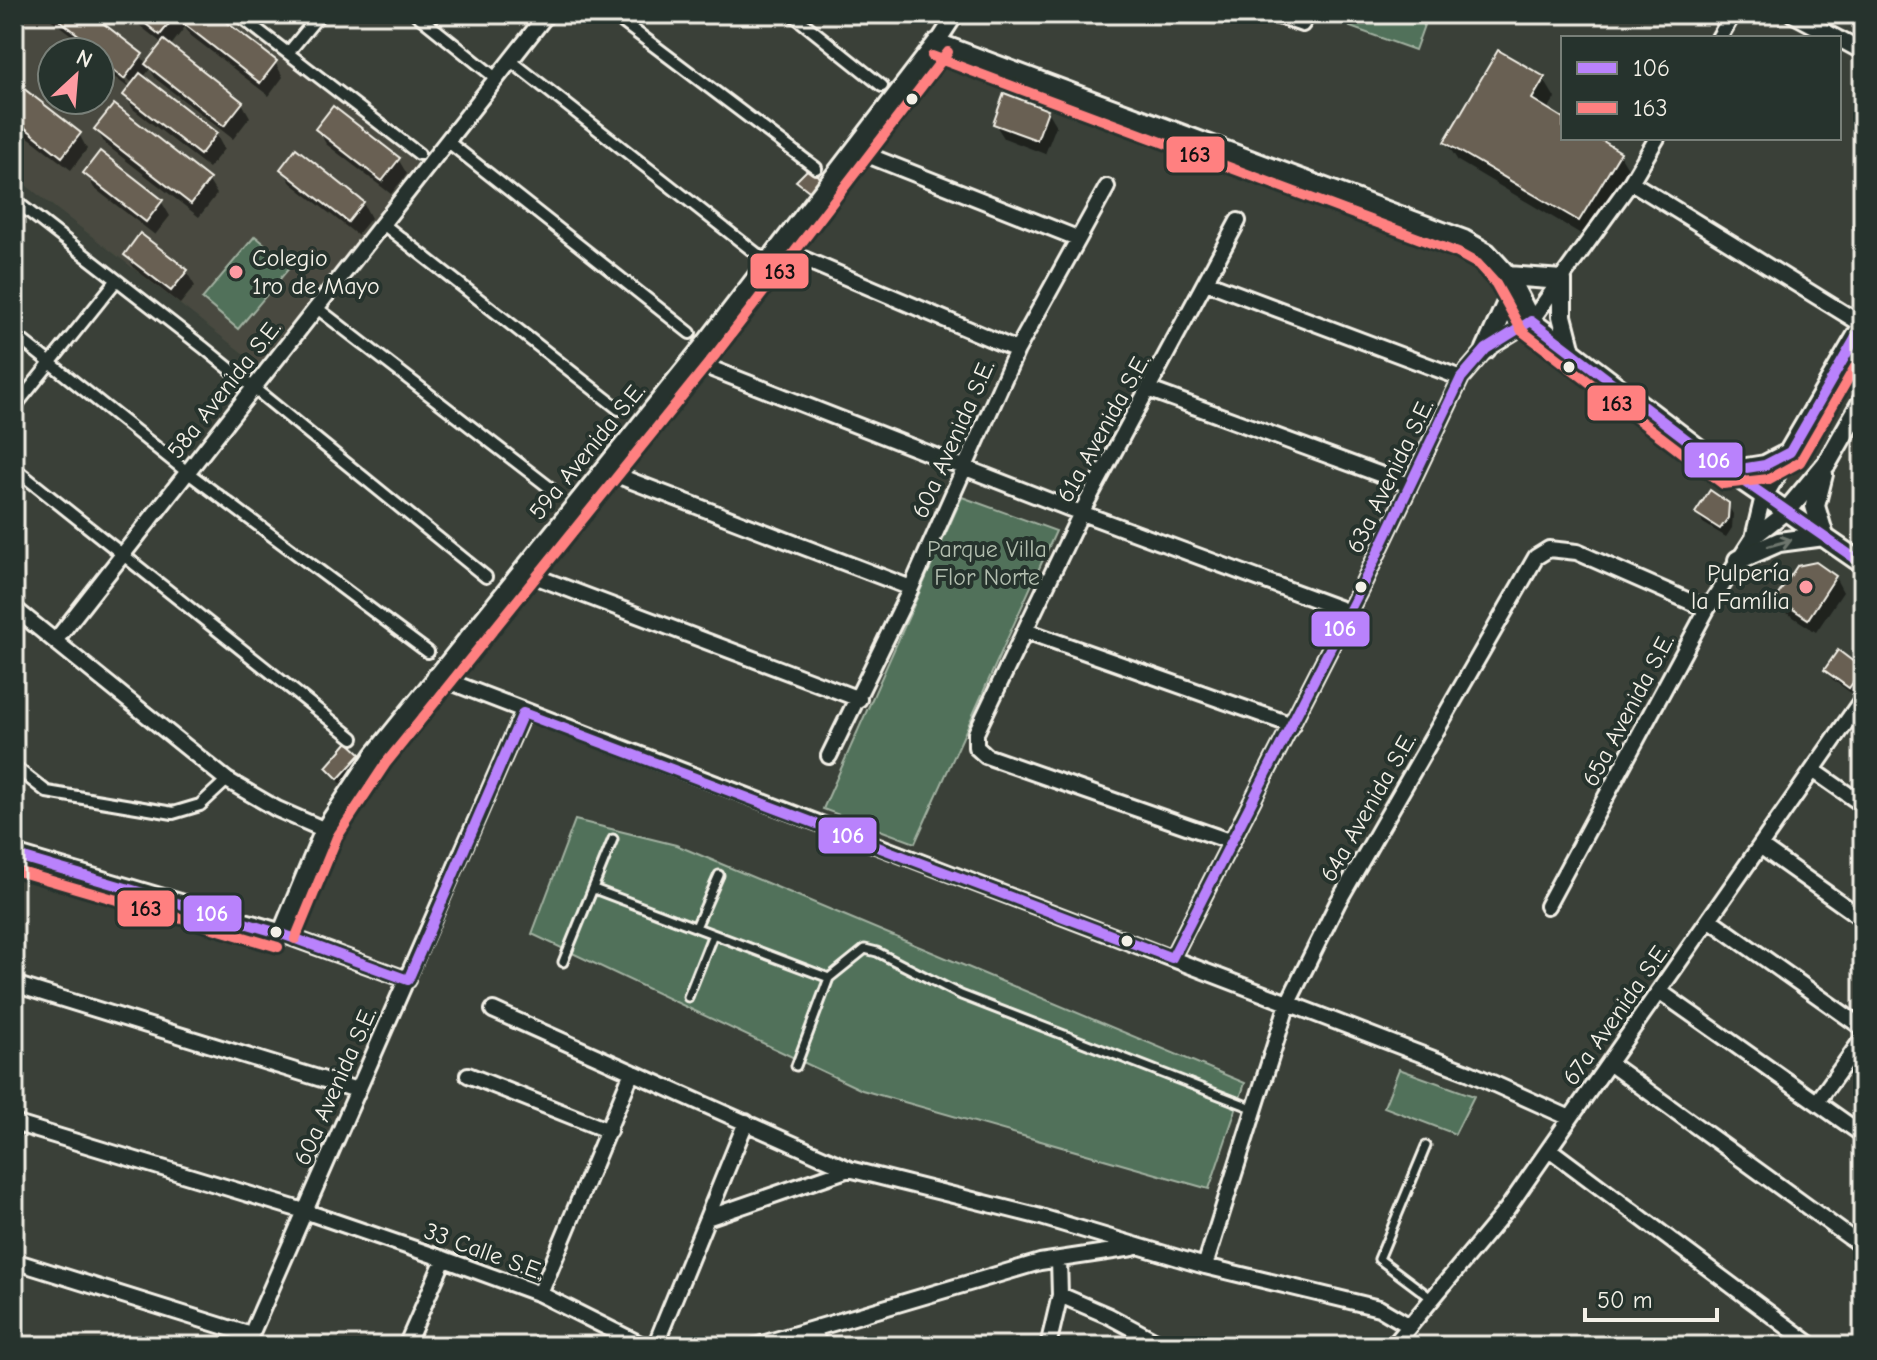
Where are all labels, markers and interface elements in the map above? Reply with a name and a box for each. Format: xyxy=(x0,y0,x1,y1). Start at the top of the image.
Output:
north arrow xyxy=(36,36,116,116)
legend xyxy=(1561,36,1841,140)
text: N xyxy=(72,44,96,74)
text: 106 xyxy=(1633,54,1670,82)
unlabelled marker xyxy=(904,91,920,107)
text: 163 xyxy=(1633,94,1668,122)
line badge: 163 xyxy=(1165,135,1226,174)
text: 163 xyxy=(1180,142,1211,168)
place label: Colegio 1ro de Mayo xyxy=(252,244,380,300)
line badge: 163 xyxy=(749,252,810,290)
text: 163 xyxy=(765,259,796,285)
marker: Colegio 1ro de Mayo xyxy=(227,263,245,281)
street label: 58a Avenida S.E. xyxy=(161,314,287,464)
street label: 61a Avenida S.E. xyxy=(1051,349,1155,507)
street label: 60a Avenida S.E. xyxy=(906,355,1000,523)
unlabelled marker xyxy=(1561,359,1577,375)
street label: 59a Avenida S.E. xyxy=(523,377,651,525)
line badge: 163 xyxy=(1586,384,1647,422)
text: 163 xyxy=(1602,391,1633,417)
street label: 63a Avenida S.E. xyxy=(1341,394,1439,558)
line badge: 106 xyxy=(1683,441,1744,479)
text: 106 xyxy=(1698,448,1730,474)
one-way arrow xyxy=(1766,534,1792,549)
park label: Parque Villa Flor Norte xyxy=(927,535,1047,591)
place label: Pulpería la Família xyxy=(1691,559,1790,615)
marker: Pulpería la Família xyxy=(1797,578,1815,596)
unlabelled marker xyxy=(1353,579,1369,595)
line badge: 106 xyxy=(1310,610,1371,648)
text: 106 xyxy=(1324,616,1356,642)
street label: 65a Avenida S.E. xyxy=(1576,629,1680,791)
street label: 64a Avenida S.E. xyxy=(1314,727,1422,887)
line badge: 106 xyxy=(817,816,878,855)
text: 106 xyxy=(832,823,864,849)
line badge: 163 xyxy=(116,889,176,928)
line badge: 106 xyxy=(182,894,243,933)
text: 163 xyxy=(131,896,162,922)
text: 106 xyxy=(196,901,228,927)
unlabelled marker xyxy=(268,924,284,940)
unlabelled marker xyxy=(1119,933,1135,949)
street label: 67a Avenida S.E. xyxy=(1557,937,1675,1091)
street label: 60a Avenida S.E. xyxy=(288,1002,382,1170)
street label: 33 Calle S.E. xyxy=(420,1216,548,1286)
scale bar xyxy=(1585,1272,1717,1322)
text: 50 m xyxy=(1597,1286,1653,1314)

